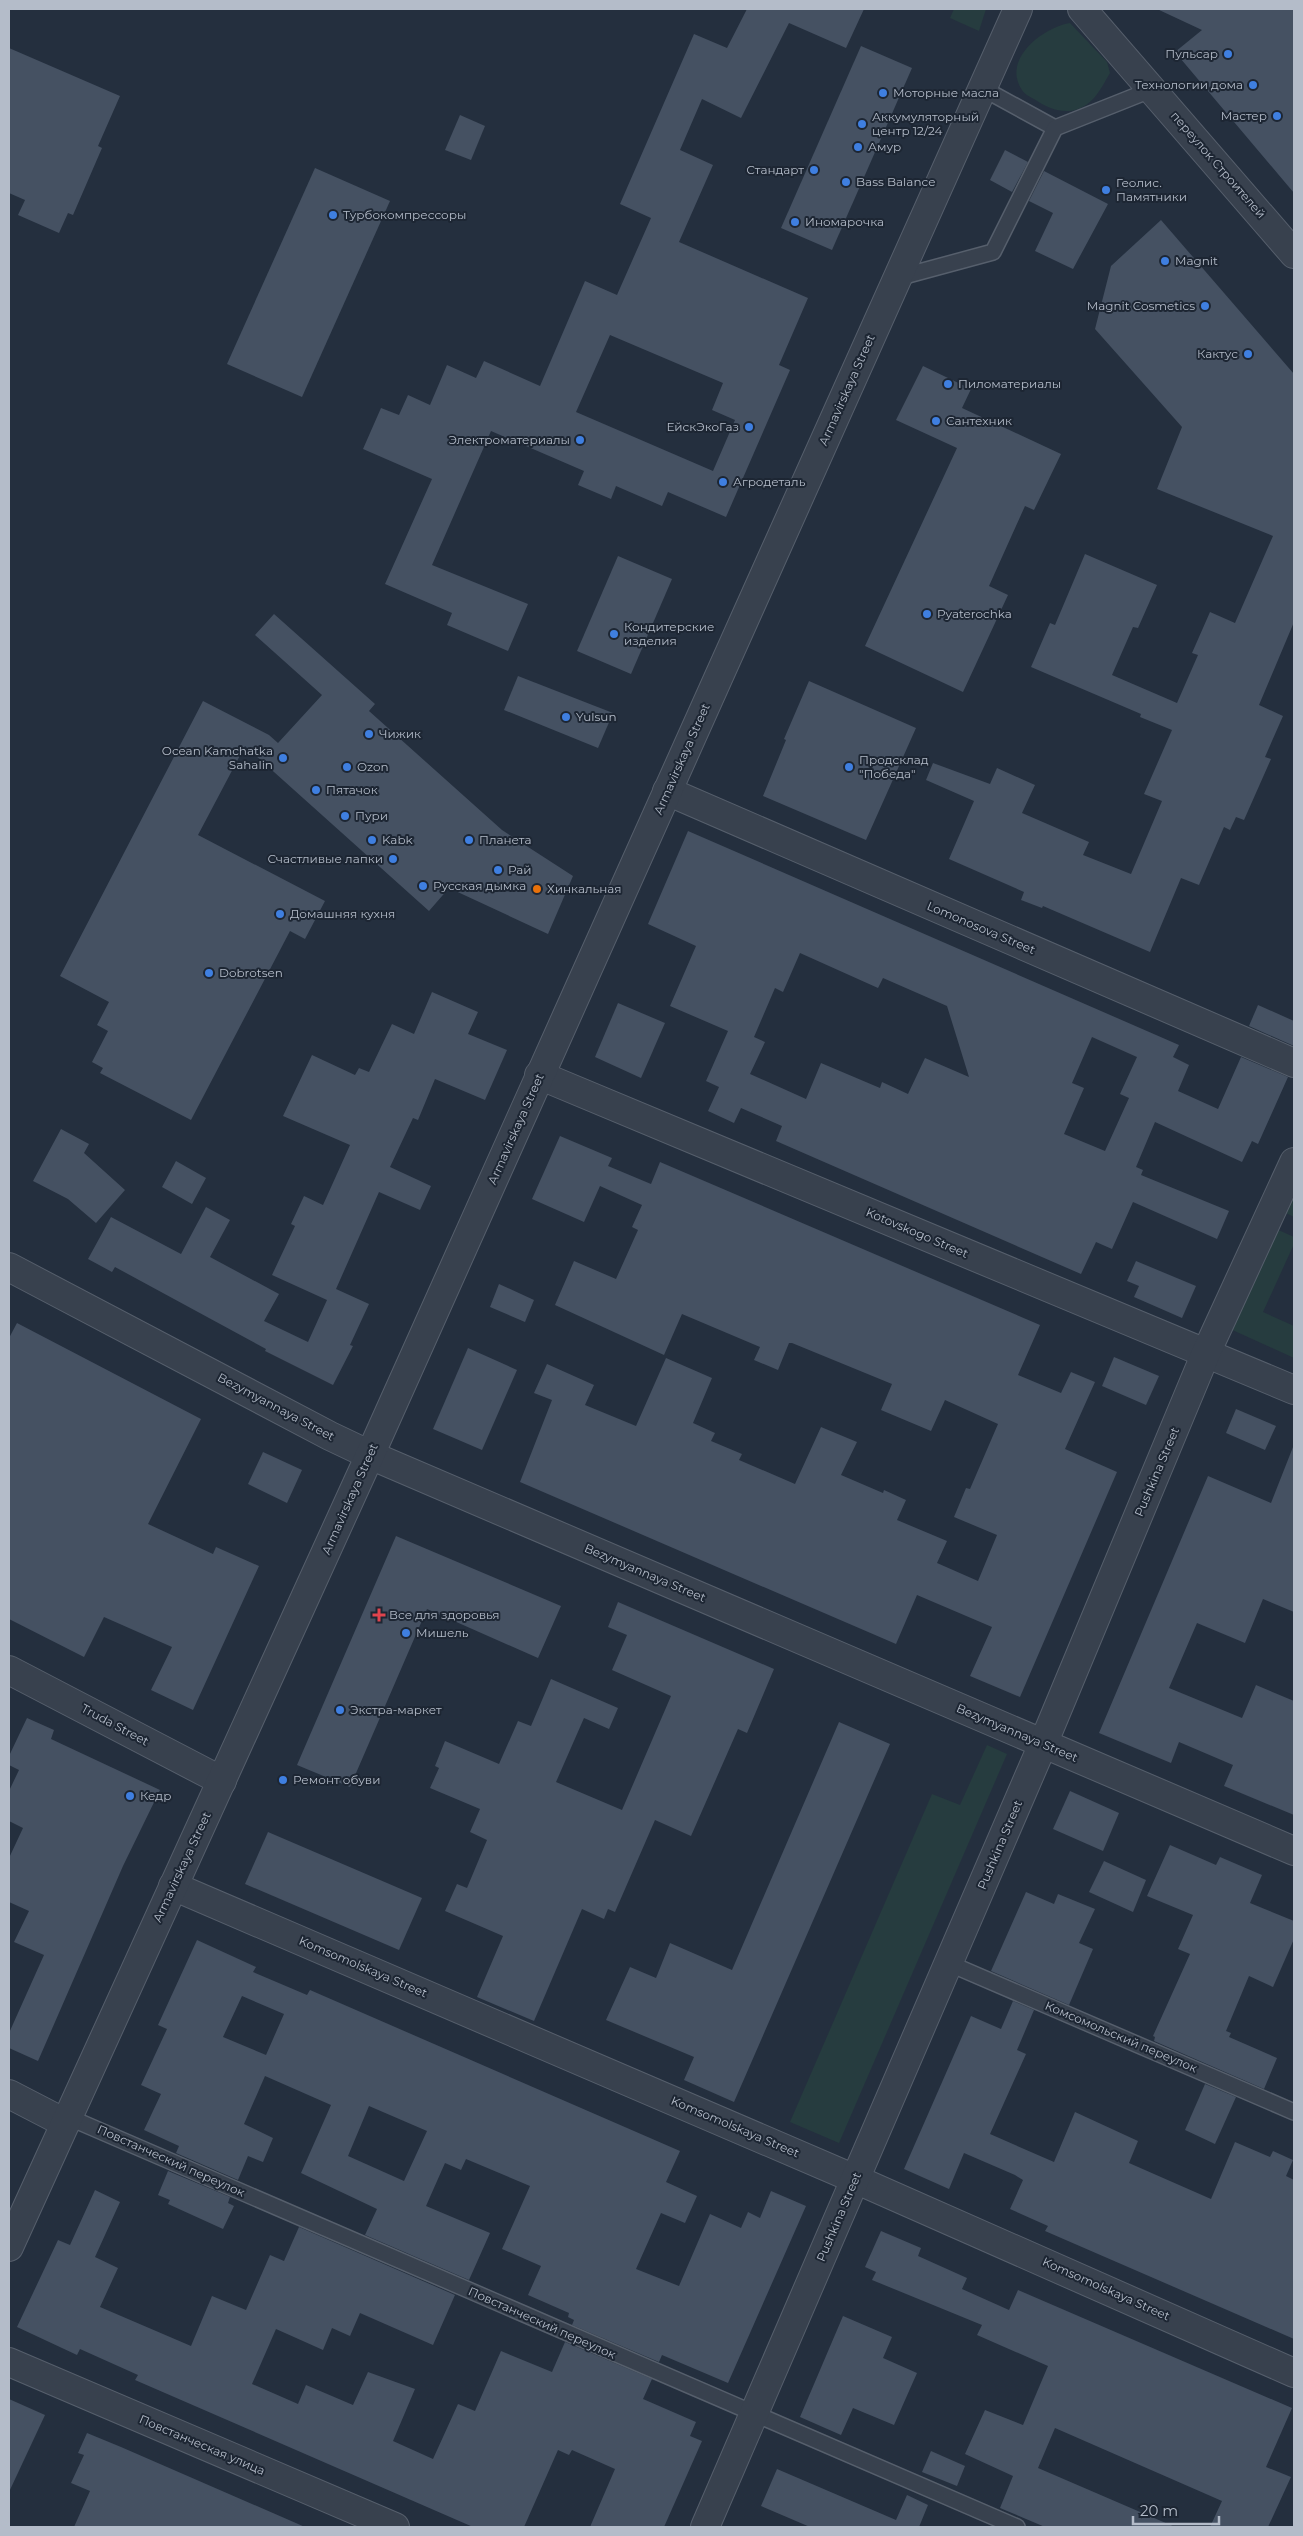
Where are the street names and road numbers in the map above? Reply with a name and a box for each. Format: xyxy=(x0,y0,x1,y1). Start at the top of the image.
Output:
street label: переулок Строителей xyxy=(1168,108,1269,221)
street label: Armavirskaya Street xyxy=(815,332,878,448)
street label: Armavirskaya Street xyxy=(650,701,713,817)
street label: Lomonosova Street xyxy=(925,898,1038,957)
street label: Armavirskaya Street xyxy=(484,1071,547,1187)
street label: Kotovskogo Street xyxy=(864,1204,971,1261)
street label: Bezymyannaya Street xyxy=(215,1369,337,1444)
street label: Pushkina Street xyxy=(1131,1425,1182,1519)
street label: Armavirskaya Street xyxy=(318,1441,381,1557)
street label: Bezymyannaya Street xyxy=(582,1540,708,1605)
street label: Bezymyannaya Street xyxy=(954,1700,1080,1765)
street label: Truda Street xyxy=(79,1701,152,1749)
street label: Pushkina Street xyxy=(974,1798,1025,1892)
street label: Armavirskaya Street xyxy=(149,1809,214,1924)
street label: Komsomolskaya Street xyxy=(297,1933,430,2000)
street label: Комсомольский переулок xyxy=(1043,1998,1200,2075)
street label: Komsomolskaya Street xyxy=(669,2093,802,2160)
street label: Повстанческий переулок xyxy=(95,2121,247,2200)
street label: Pushkina Street xyxy=(813,2170,864,2264)
street label: Komsomolskaya Street xyxy=(1040,2254,1172,2323)
street label: Повстанческий переулок xyxy=(466,2283,618,2362)
street label: Повстанческая улица xyxy=(137,2411,267,2478)

